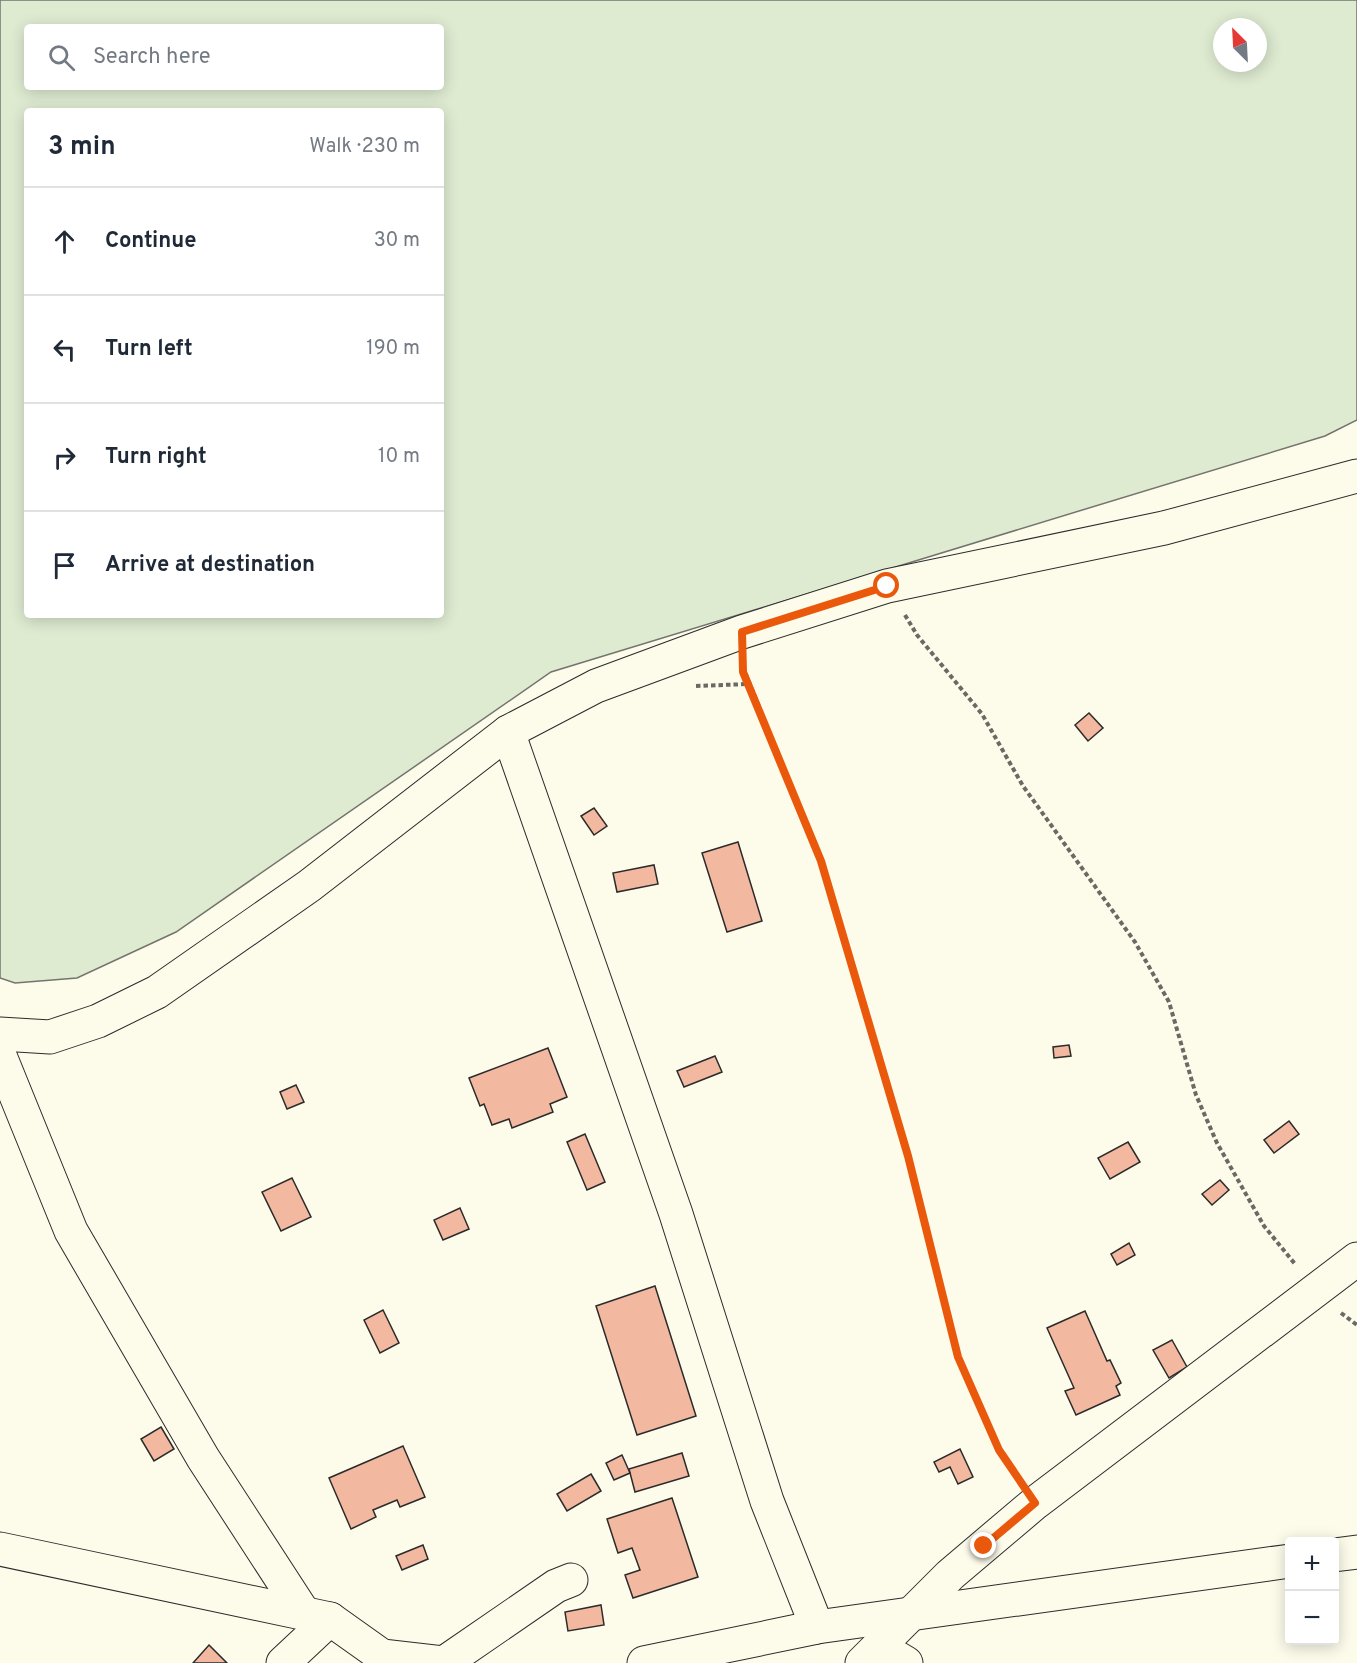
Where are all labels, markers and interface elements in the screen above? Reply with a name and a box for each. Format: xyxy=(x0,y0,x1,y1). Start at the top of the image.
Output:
north arrow xyxy=(1213,18,1267,72)
search box xyxy=(24,24,444,90)
icon: search xyxy=(45,41,78,74)
text: Search here xyxy=(93,44,211,71)
text: 3 min xyxy=(48,131,116,164)
text: Walk · 230 m xyxy=(309,134,420,160)
icon: ahead xyxy=(48,225,81,258)
text: Continue xyxy=(105,228,196,255)
text: 30 m xyxy=(374,228,420,254)
icon: left xyxy=(48,333,81,366)
text: Turn left xyxy=(105,336,193,363)
text: 190 m xyxy=(366,336,420,362)
icon: right xyxy=(48,441,81,474)
text: Turn right xyxy=(105,444,207,471)
text: 10 m xyxy=(378,444,420,470)
icon: arrive xyxy=(48,549,81,582)
text: Arrive at destination xyxy=(105,552,315,579)
route start xyxy=(873,572,899,598)
route end xyxy=(970,1532,996,1558)
map controls xyxy=(1285,1537,1339,1645)
button: + xyxy=(1285,1537,1339,1591)
button: − xyxy=(1285,1591,1339,1645)

